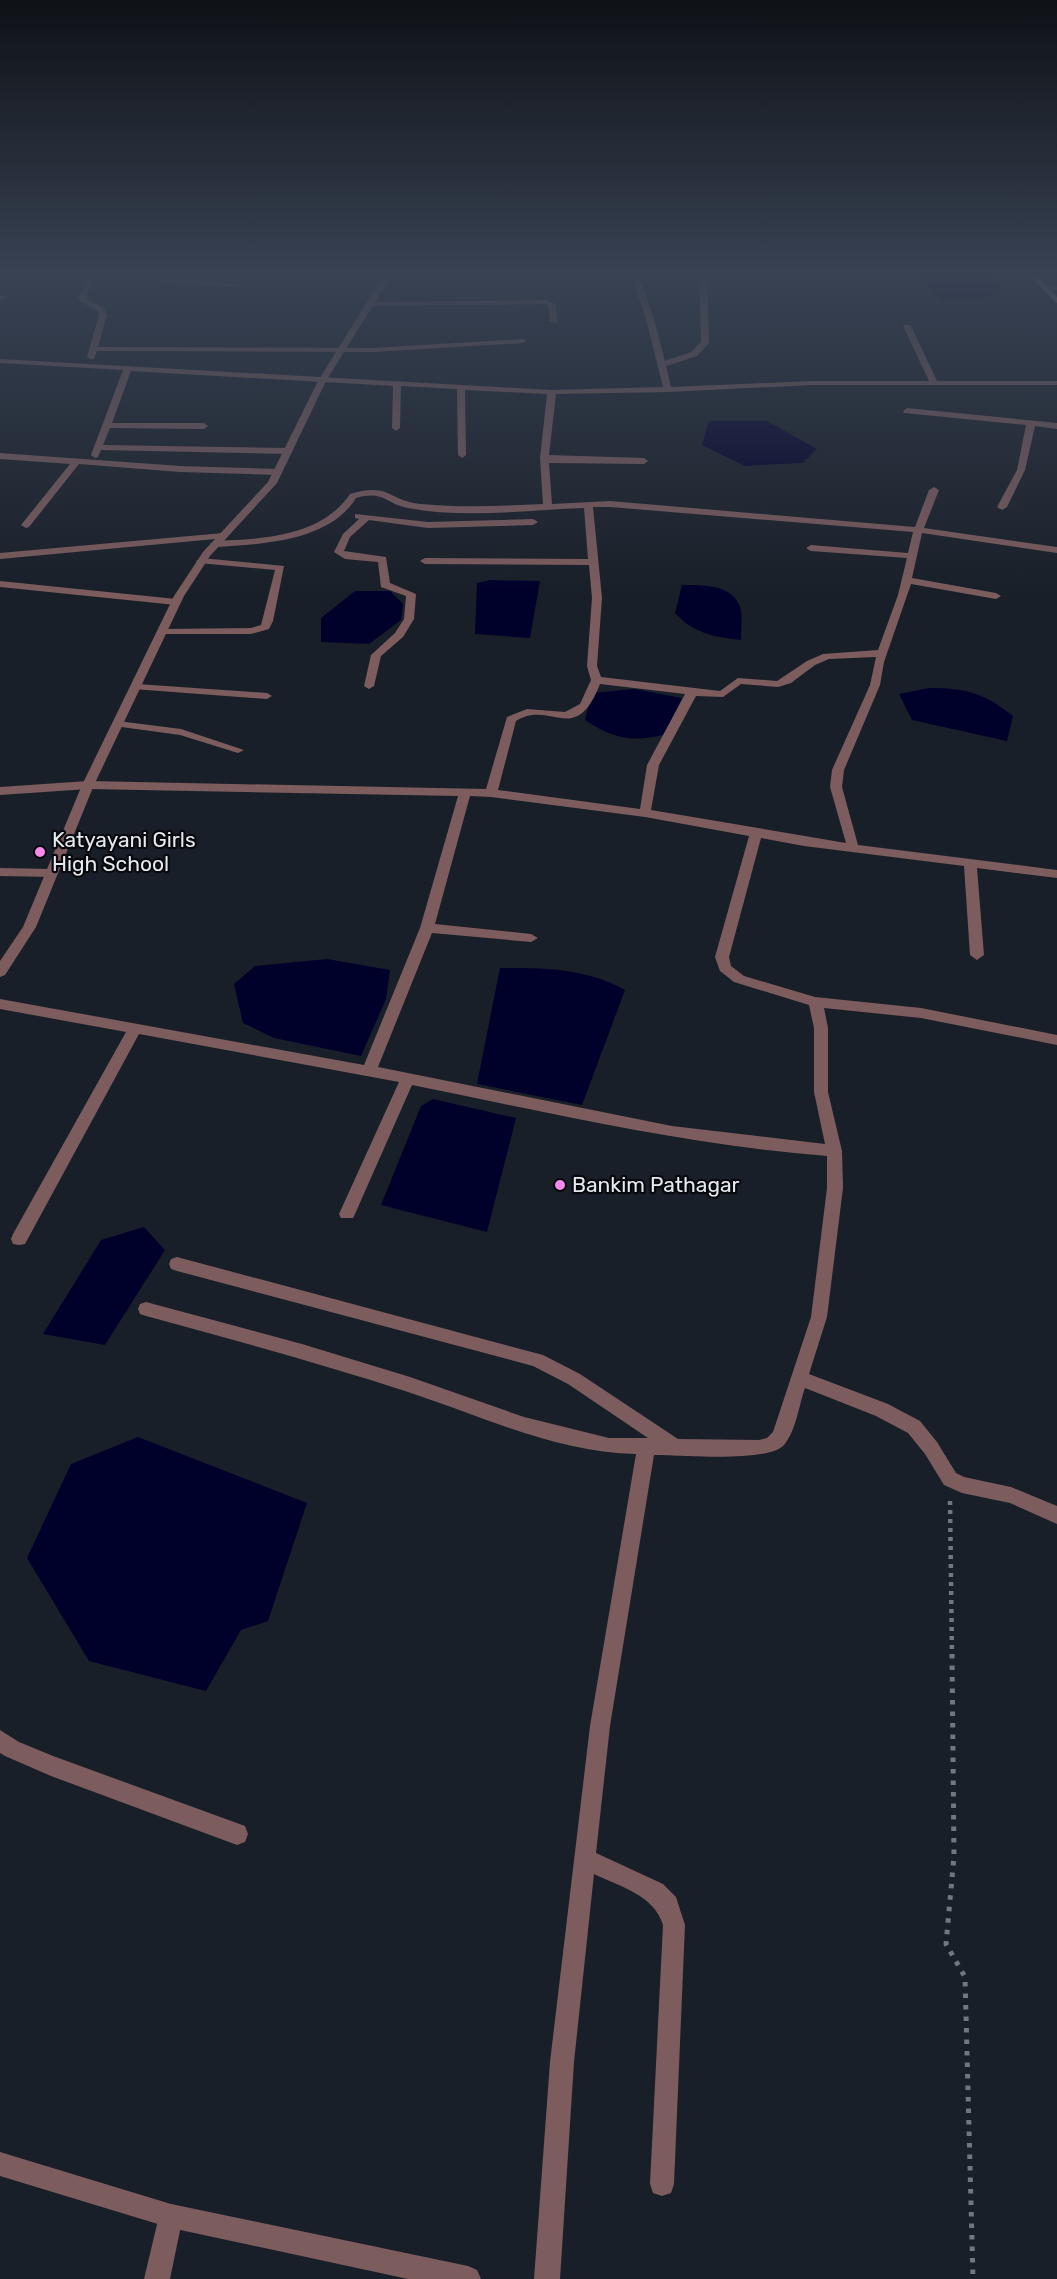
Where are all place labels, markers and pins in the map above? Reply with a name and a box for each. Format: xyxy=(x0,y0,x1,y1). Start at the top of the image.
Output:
place label: Katyayani Girls High School xyxy=(52,827,196,876)
marker: Katyayani Girls High School xyxy=(33,845,47,859)
place label: Bankim Pathagar xyxy=(572,1172,740,1197)
marker: Bankim Pathagar xyxy=(553,1178,567,1192)

